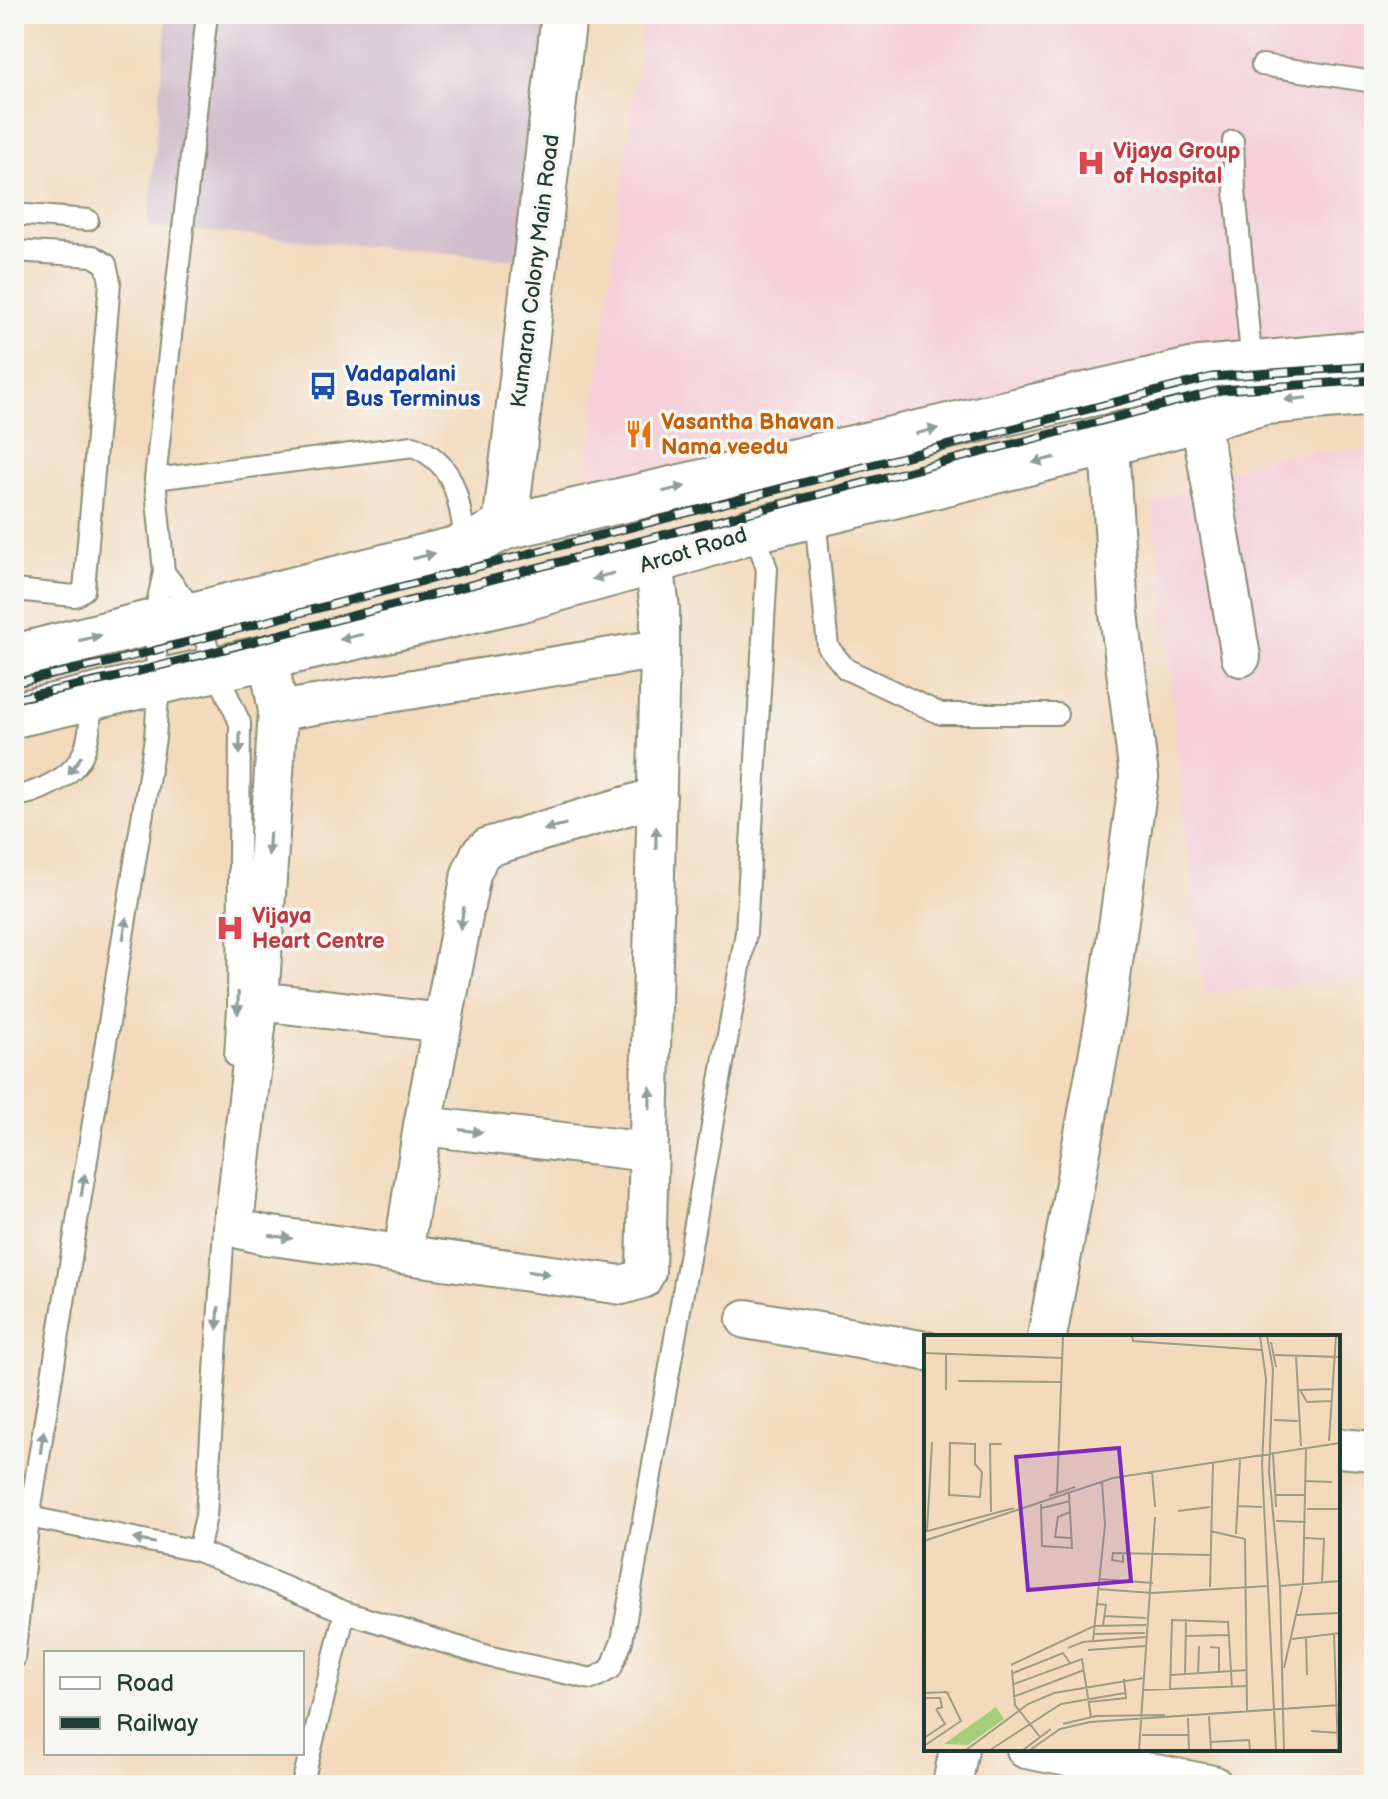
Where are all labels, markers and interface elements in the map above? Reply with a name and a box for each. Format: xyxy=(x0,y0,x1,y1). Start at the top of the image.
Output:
street label: Kumaran Colony Main Road xyxy=(505,133,566,409)
place label: Vijaya Group of Hospital xyxy=(1113,138,1241,190)
hospital icon: Vijaya Group of Hospital xyxy=(1076,148,1106,178)
place label: Vadapalani Bus Terminus xyxy=(345,361,481,413)
bus stop icon: Vadapalani Bus Terminus xyxy=(308,371,338,401)
one-way arrow xyxy=(1283,392,1308,405)
place label: Vasantha Bhavan Nama veedu xyxy=(661,409,834,461)
restaurant icon: Vasantha Bhavan Nama veedu xyxy=(624,419,654,449)
one-way arrow xyxy=(915,424,940,437)
one-way arrow xyxy=(1031,454,1056,466)
one-way arrow xyxy=(662,482,687,495)
street label: Arcot Road xyxy=(637,521,750,580)
one-way arrow xyxy=(411,550,436,562)
one-way arrow xyxy=(591,570,615,583)
one-way arrow xyxy=(77,631,102,644)
one-way arrow xyxy=(338,631,363,644)
one-way arrow xyxy=(234,731,246,756)
one-way arrow xyxy=(67,754,83,776)
one-way arrow xyxy=(543,821,567,834)
one-way arrow xyxy=(649,825,662,850)
one-way arrow xyxy=(262,832,275,857)
place label: Vijaya Heart Centre xyxy=(252,903,385,955)
one-way arrow xyxy=(456,906,468,931)
hospital icon: Vijaya Heart Centre xyxy=(215,913,245,943)
one-way arrow xyxy=(119,916,131,941)
one-way arrow xyxy=(231,991,244,1016)
one-way arrow xyxy=(644,1085,657,1110)
one-way arrow xyxy=(459,1125,484,1138)
one-way arrow xyxy=(77,1172,90,1197)
one-way arrow xyxy=(269,1231,294,1244)
one-way arrow xyxy=(527,1267,552,1280)
one-way arrow xyxy=(211,1306,224,1331)
inset map xyxy=(924,1335,1340,1751)
one-way arrow xyxy=(36,1429,49,1454)
one-way arrow xyxy=(132,1534,157,1546)
legend xyxy=(44,1651,304,1755)
text: Road xyxy=(116,1669,174,1698)
text: Railway xyxy=(116,1709,198,1738)

